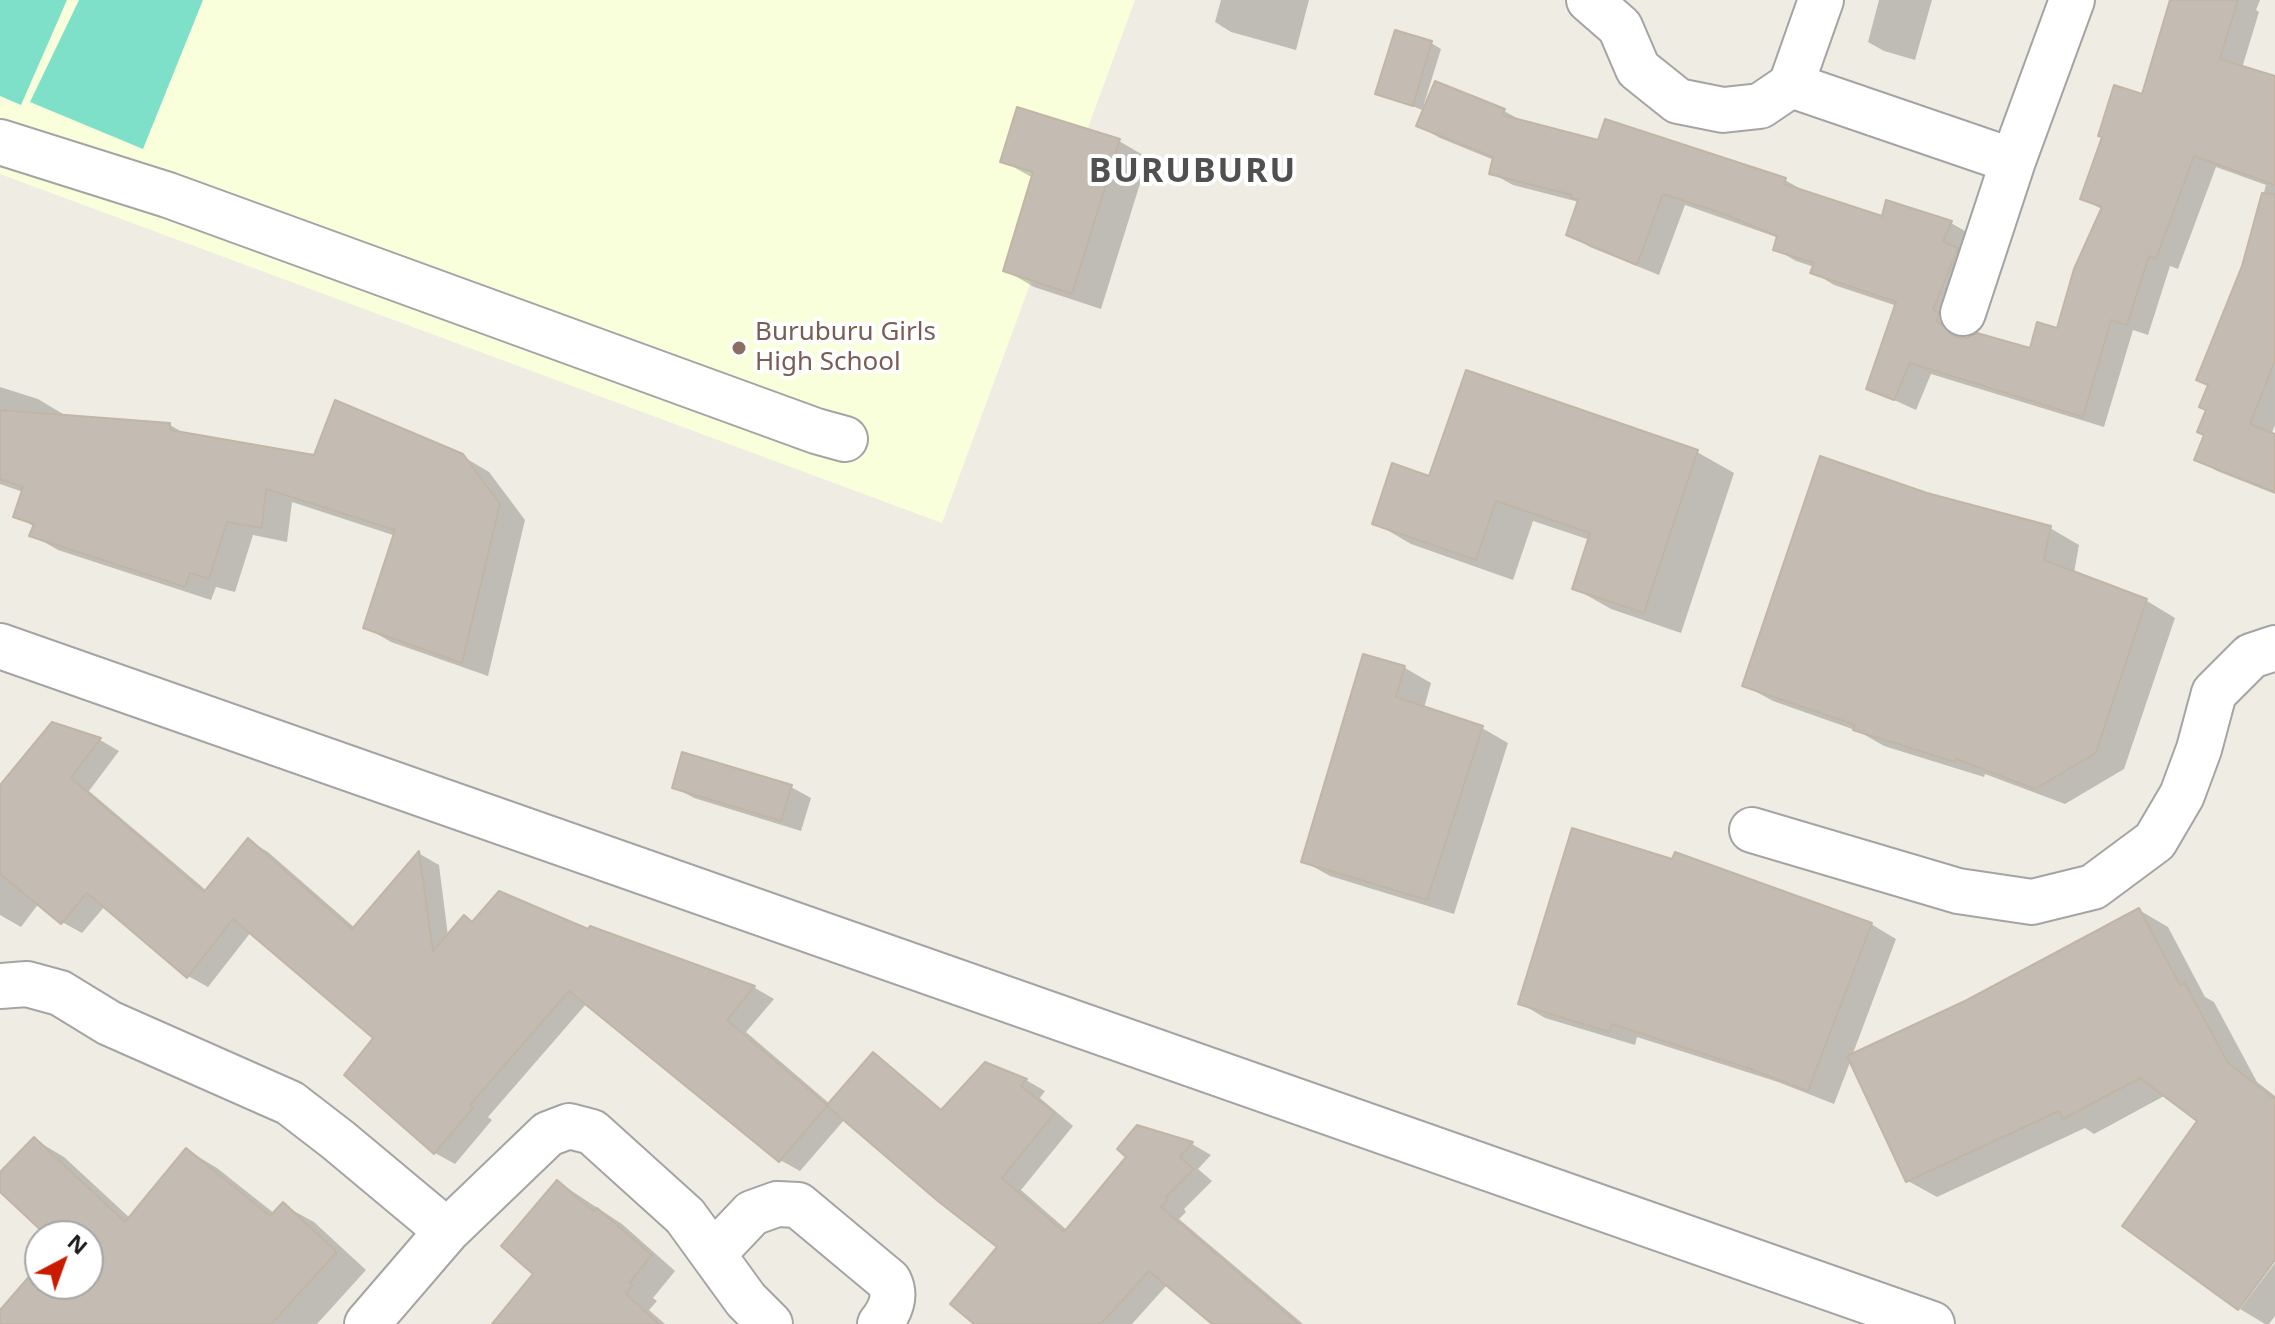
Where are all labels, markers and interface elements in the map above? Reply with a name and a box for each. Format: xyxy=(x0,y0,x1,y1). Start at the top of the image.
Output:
district label: BURUBURU xyxy=(1089,152,1297,192)
place label: Buruburu Girls High School xyxy=(755,317,936,378)
marker: Buruburu Girls High School xyxy=(730,339,748,357)
north arrow xyxy=(24,1220,104,1300)
text: N xyxy=(62,1226,95,1261)

